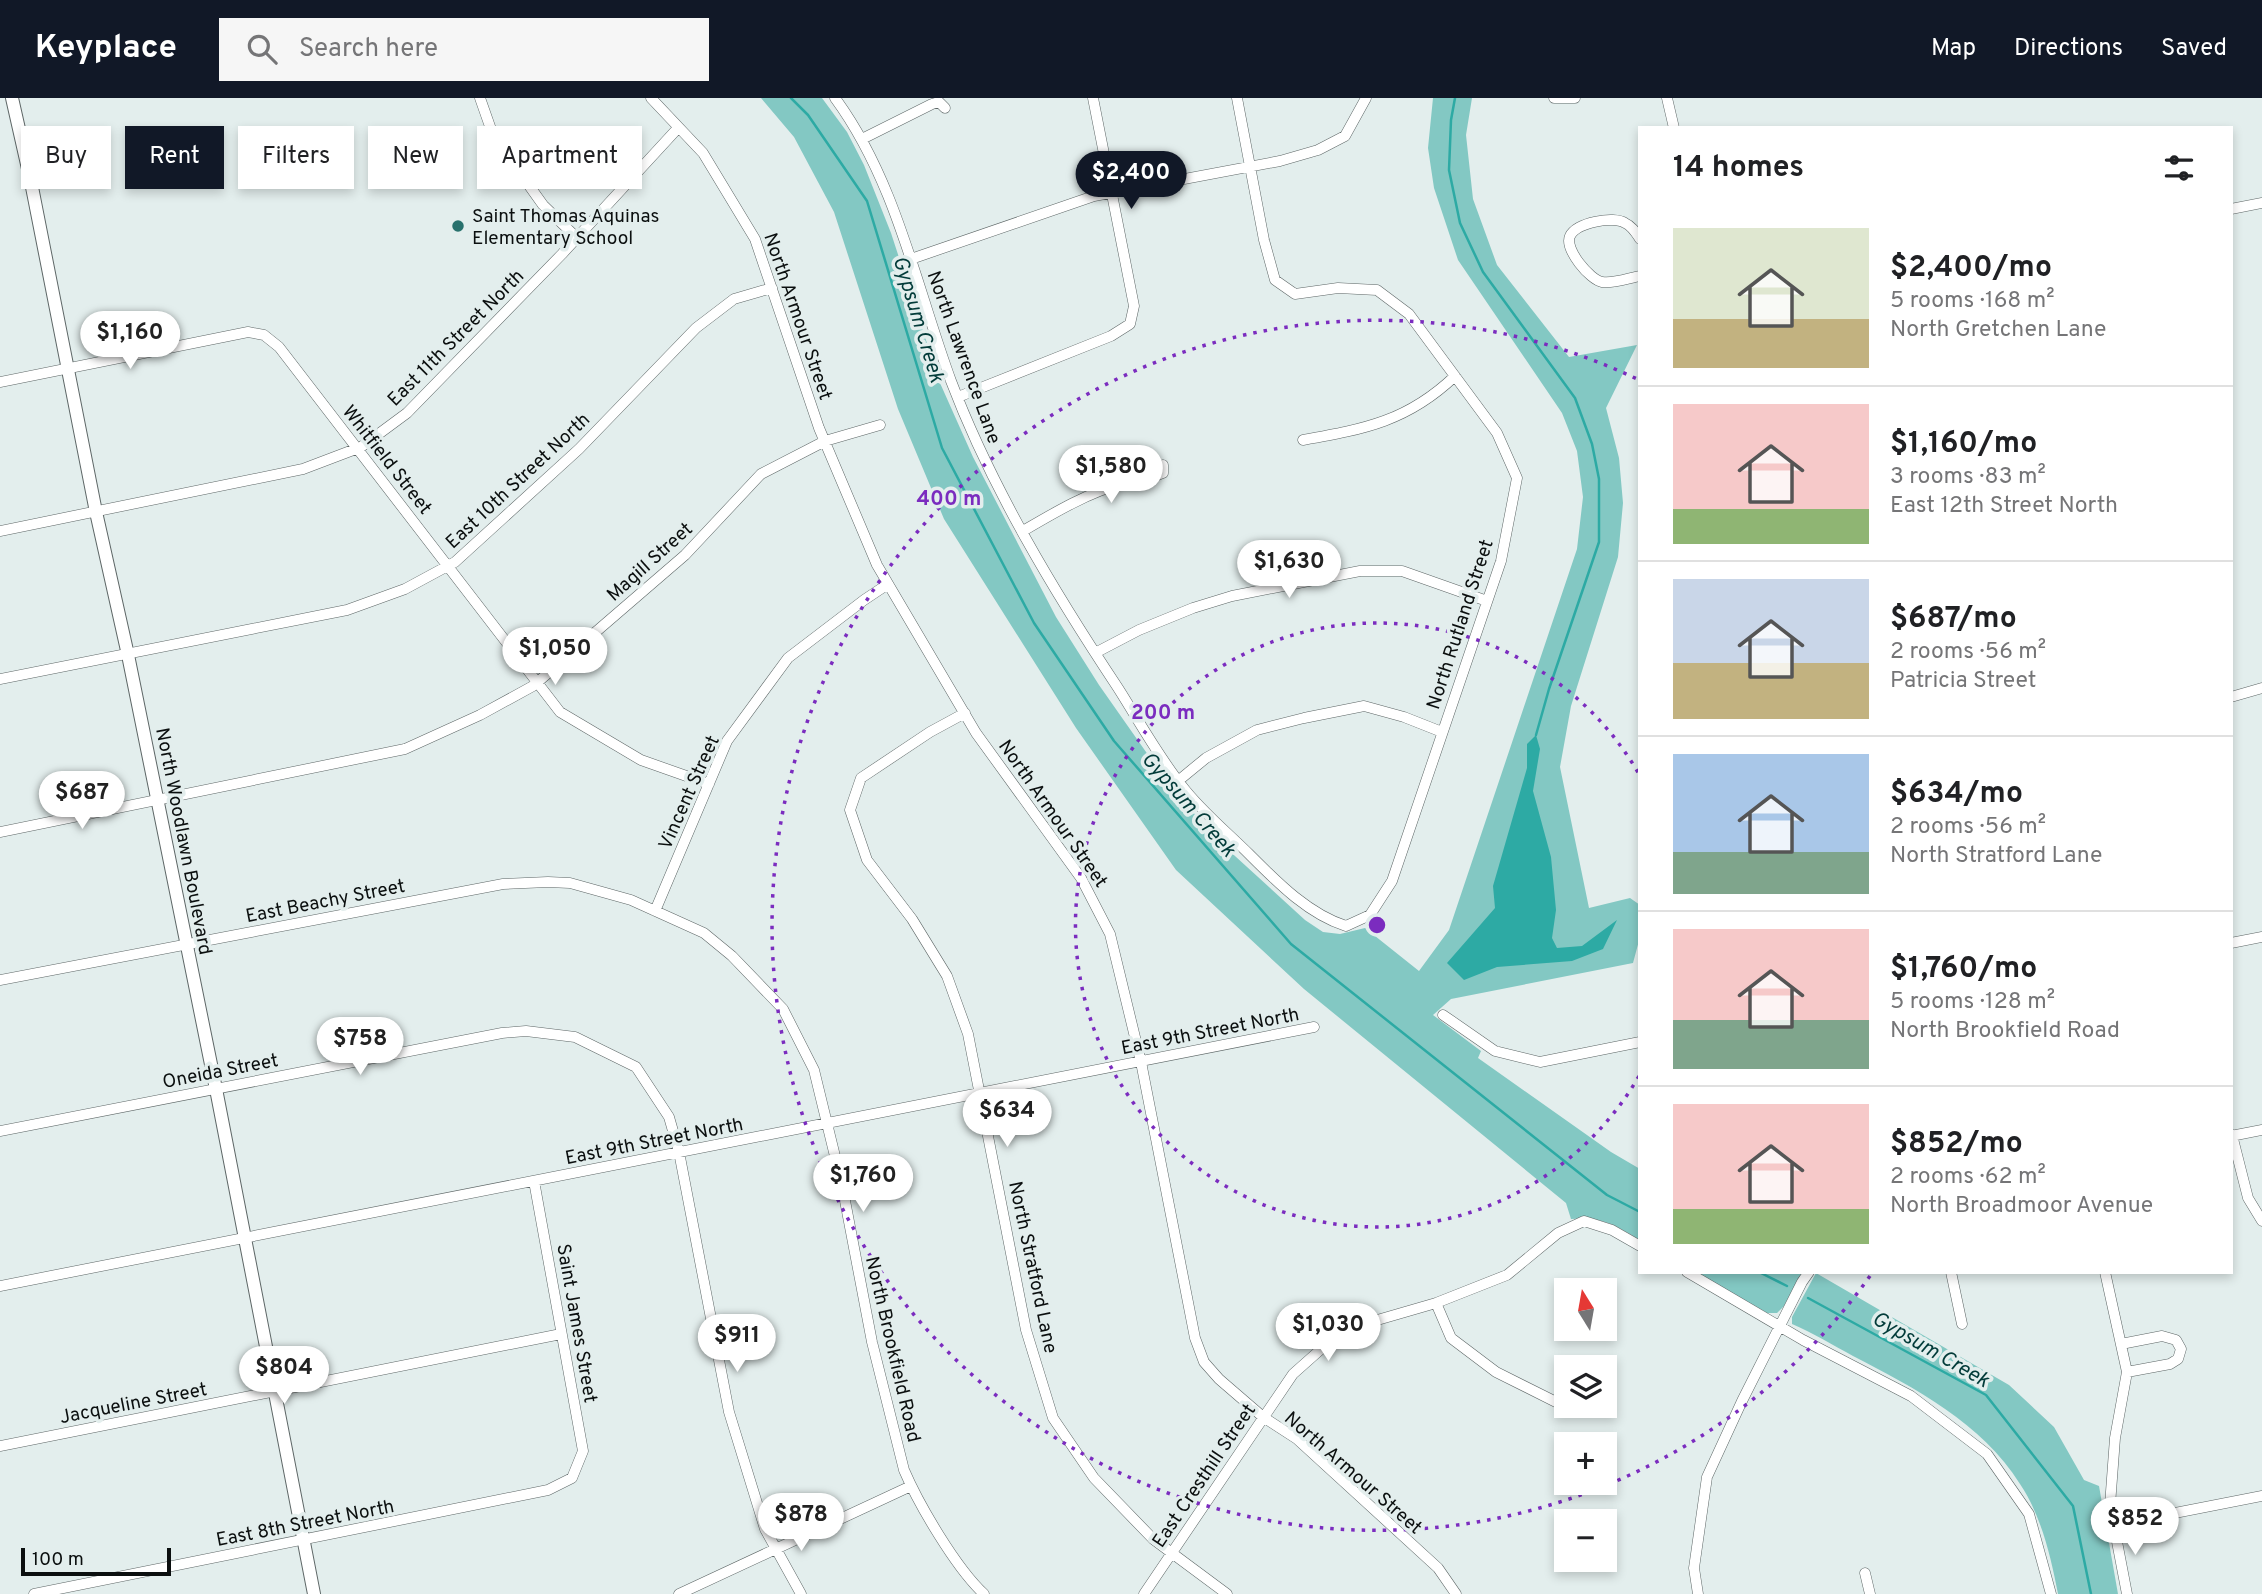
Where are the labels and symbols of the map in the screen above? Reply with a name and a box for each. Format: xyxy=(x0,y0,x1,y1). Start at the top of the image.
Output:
pin: $2,400 xyxy=(1074,152,1188,211)
place label: Saint Thomas Aquinas Elementary School xyxy=(472,205,660,251)
marker: Saint Thomas Aquinas Elementary School xyxy=(450,218,466,234)
street label: North Armour Street xyxy=(757,230,837,403)
water label: Gypsum Creek xyxy=(886,253,950,386)
street label: East 11th Street North xyxy=(383,265,530,412)
street label: North Lawrence Lane xyxy=(921,268,1006,447)
pin: $1,160 xyxy=(73,312,187,371)
street label: Whitfield Street xyxy=(336,401,437,520)
street label: East 10th Street North xyxy=(441,408,596,555)
pin: $1,580 xyxy=(1054,446,1168,505)
text: 400 m xyxy=(917,486,981,513)
street label: Magill Street xyxy=(602,518,698,607)
street label: North Rutland Street xyxy=(1422,537,1500,713)
pin: $1,630 xyxy=(1232,540,1346,600)
pin: $1,050 xyxy=(498,628,612,687)
text: 200 m xyxy=(1131,700,1195,727)
street label: North Woodlawn Boulevard xyxy=(149,726,217,957)
street label: Vincent Street xyxy=(654,732,726,854)
street label: North Armour Street xyxy=(992,736,1112,893)
water label: Gypsum Creek xyxy=(1135,747,1241,864)
pin: $687 xyxy=(41,772,123,831)
street label: East Beachy Street xyxy=(244,875,407,929)
centre of rings xyxy=(1365,913,1389,937)
street label: East 9th Street North xyxy=(1119,1003,1301,1061)
pin: $758 xyxy=(319,1018,401,1077)
street label: Oneida Street xyxy=(160,1049,280,1095)
pin: $634 xyxy=(966,1090,1048,1149)
street label: East 9th Street North xyxy=(563,1113,745,1171)
pin: $1,760 xyxy=(806,1154,920,1214)
street label: North Stratford Lane xyxy=(1002,1179,1062,1356)
street label: Saint James Street xyxy=(550,1242,602,1405)
street label: North Brookfield Road xyxy=(859,1254,925,1445)
north arrow xyxy=(1554,1278,1617,1340)
pin: $1,030 xyxy=(1271,1304,1385,1363)
water label: Gypsum Creek xyxy=(1867,1306,1994,1395)
pin: $911 xyxy=(696,1314,778,1374)
pin: $804 xyxy=(243,1346,325,1406)
street label: Jacqueline Street xyxy=(58,1378,209,1430)
street label: East Cresthill Street xyxy=(1148,1399,1262,1553)
street label: North Armour Street xyxy=(1279,1407,1427,1540)
pin: $878 xyxy=(760,1494,842,1553)
street label: East 8th Street North xyxy=(214,1495,396,1553)
pin: $852 xyxy=(2094,1498,2176,1557)
scale bar xyxy=(21,1545,172,1577)

